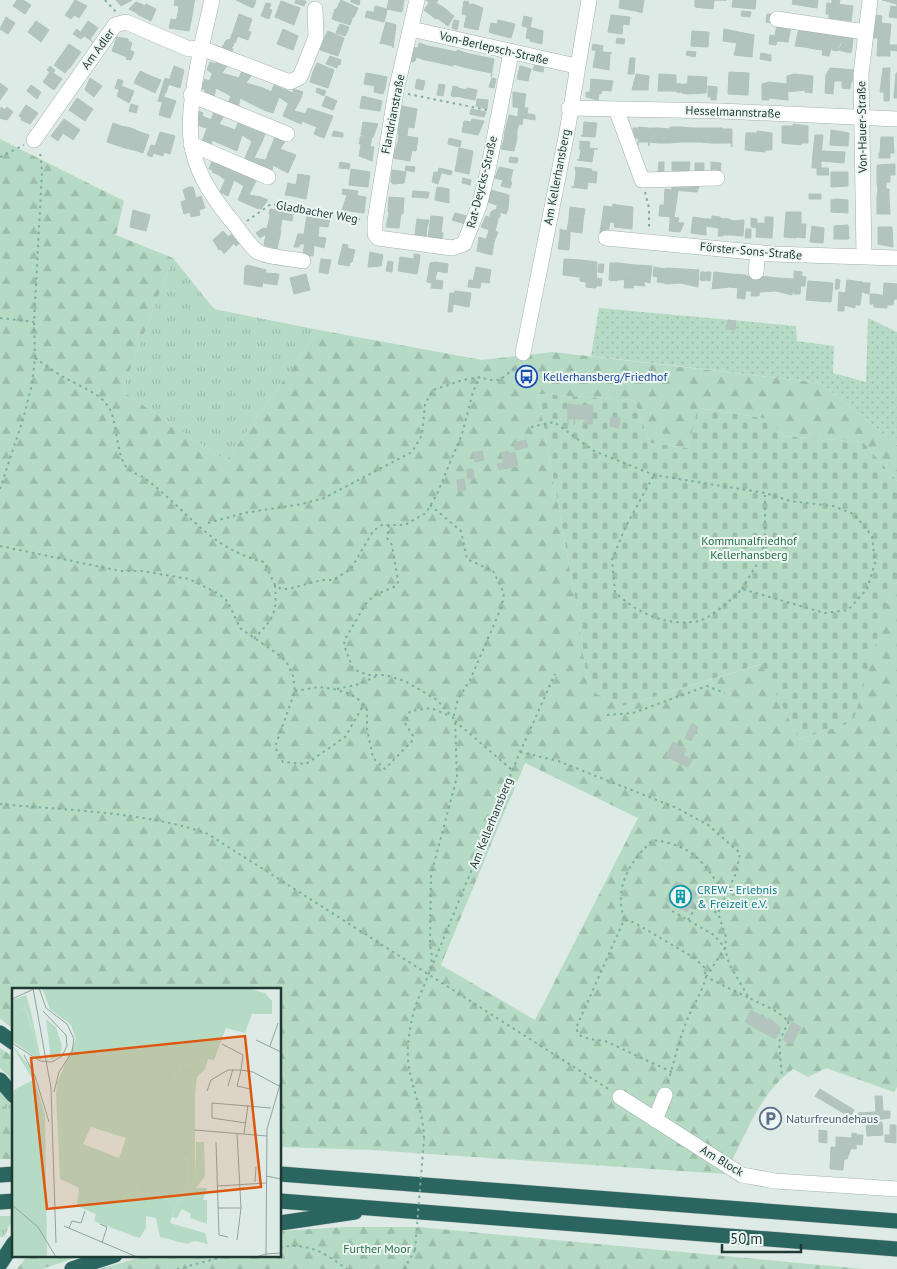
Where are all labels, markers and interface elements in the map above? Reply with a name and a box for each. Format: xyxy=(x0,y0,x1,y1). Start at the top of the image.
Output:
street label: Am Adler xyxy=(78,25,117,72)
street label: Von-Berlepsch-Straße xyxy=(437,27,550,67)
street label: Flandrianstraße xyxy=(377,73,408,155)
street label: Von-Hauer-Straße xyxy=(853,81,870,174)
street label: Hesselmannstraße xyxy=(685,102,781,121)
street label: Am Kellerhansberg xyxy=(540,128,573,226)
street label: Rat-Deycks-Straße xyxy=(463,134,500,229)
street label: Gladbacher Weg xyxy=(275,197,359,226)
street label: Förster-Sons-Straße xyxy=(699,239,803,262)
bus stop icon: Kellerhansberg/Friedhof xyxy=(515,365,539,389)
place label: Kellerhansberg/Friedhof xyxy=(543,369,668,384)
park label: Kommunalfriedhof Kellerhansberg xyxy=(701,533,798,562)
street label: Am Kellerhansberg xyxy=(465,775,516,871)
place label: CREW - Erlebnis & Freizeit e.V. xyxy=(697,882,777,911)
building icon: CREW - Erlebnis & Freizeit e.V. xyxy=(669,885,693,909)
inset map xyxy=(12,988,281,1256)
parking icon: Naturfreundehaus xyxy=(758,1107,782,1131)
place label: Naturfreundehaus xyxy=(786,1111,878,1126)
street label: Am Block xyxy=(698,1142,747,1180)
scale bar xyxy=(722,1222,801,1254)
text: 50 m xyxy=(730,1229,763,1248)
park label: Further Moor xyxy=(343,1241,411,1256)

